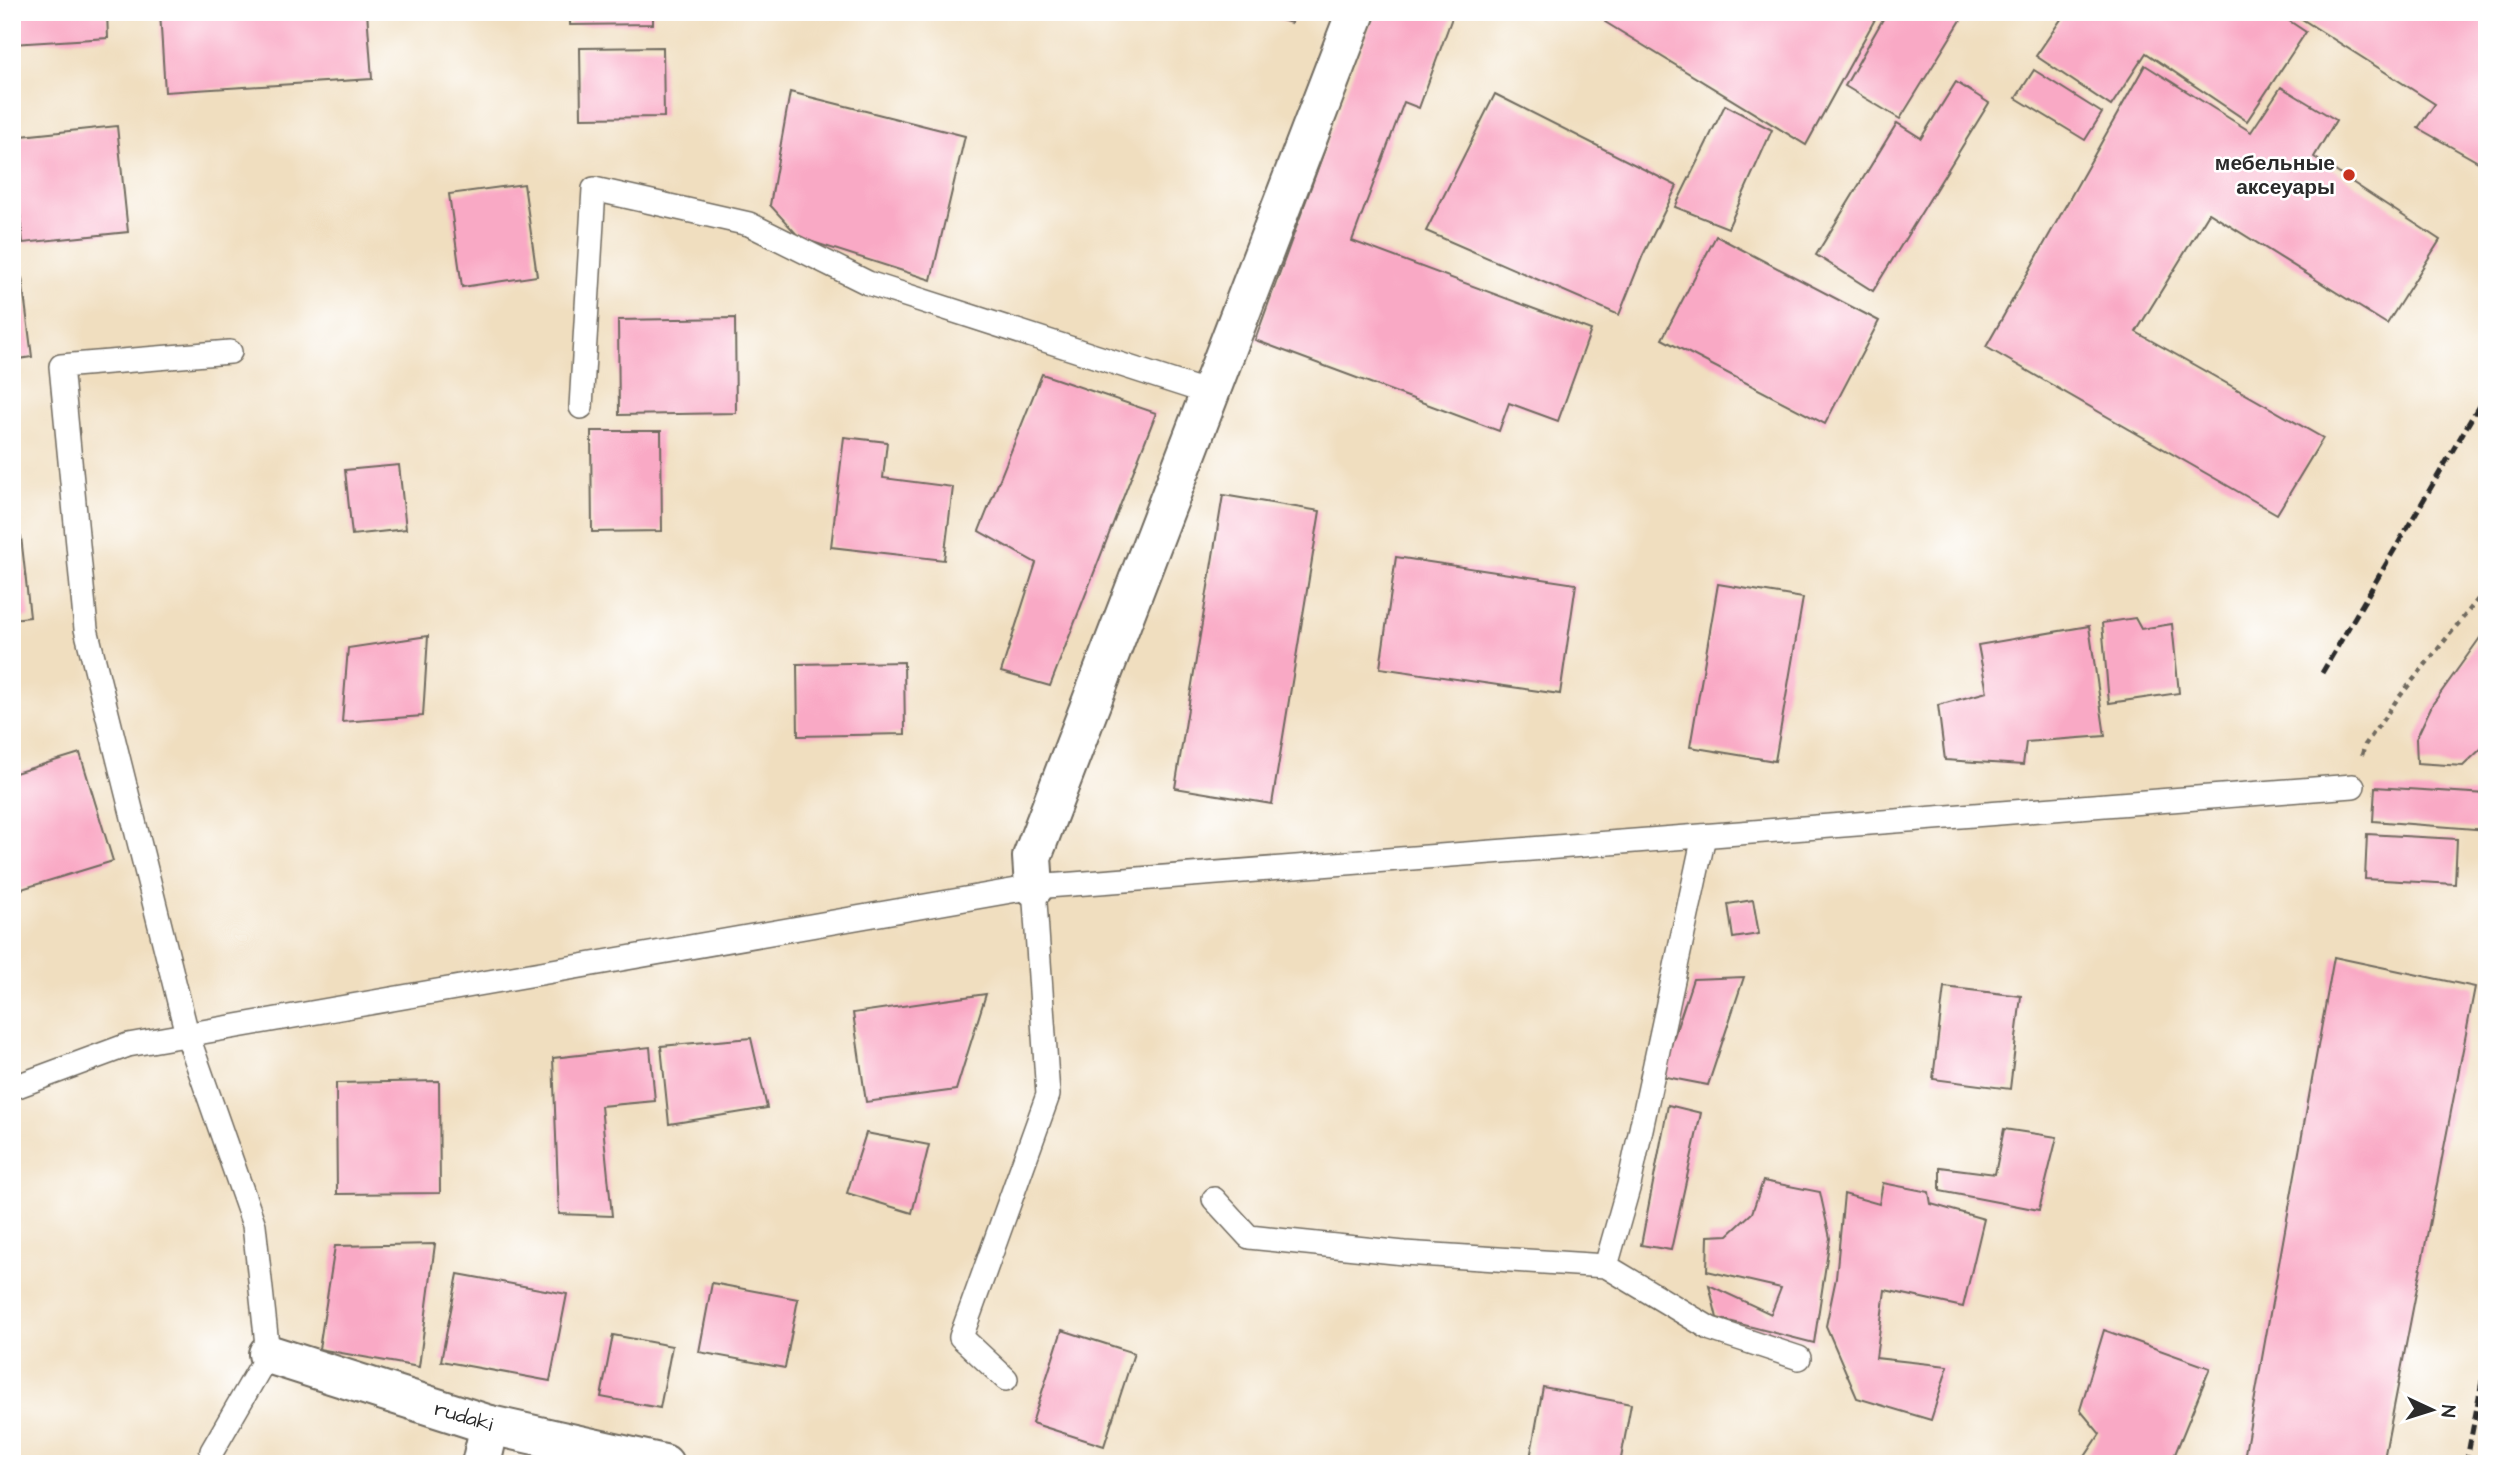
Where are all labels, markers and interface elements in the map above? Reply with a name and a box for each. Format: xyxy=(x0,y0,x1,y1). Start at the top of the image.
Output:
place label: мебельные аксеуары xyxy=(2215,149,2335,202)
marker: мебельные аксеуары xyxy=(2341,167,2357,183)
north arrow xyxy=(2398,1374,2468,1444)
street label: rudaki xyxy=(431,1394,497,1439)
text: N xyxy=(2434,1404,2461,1418)

